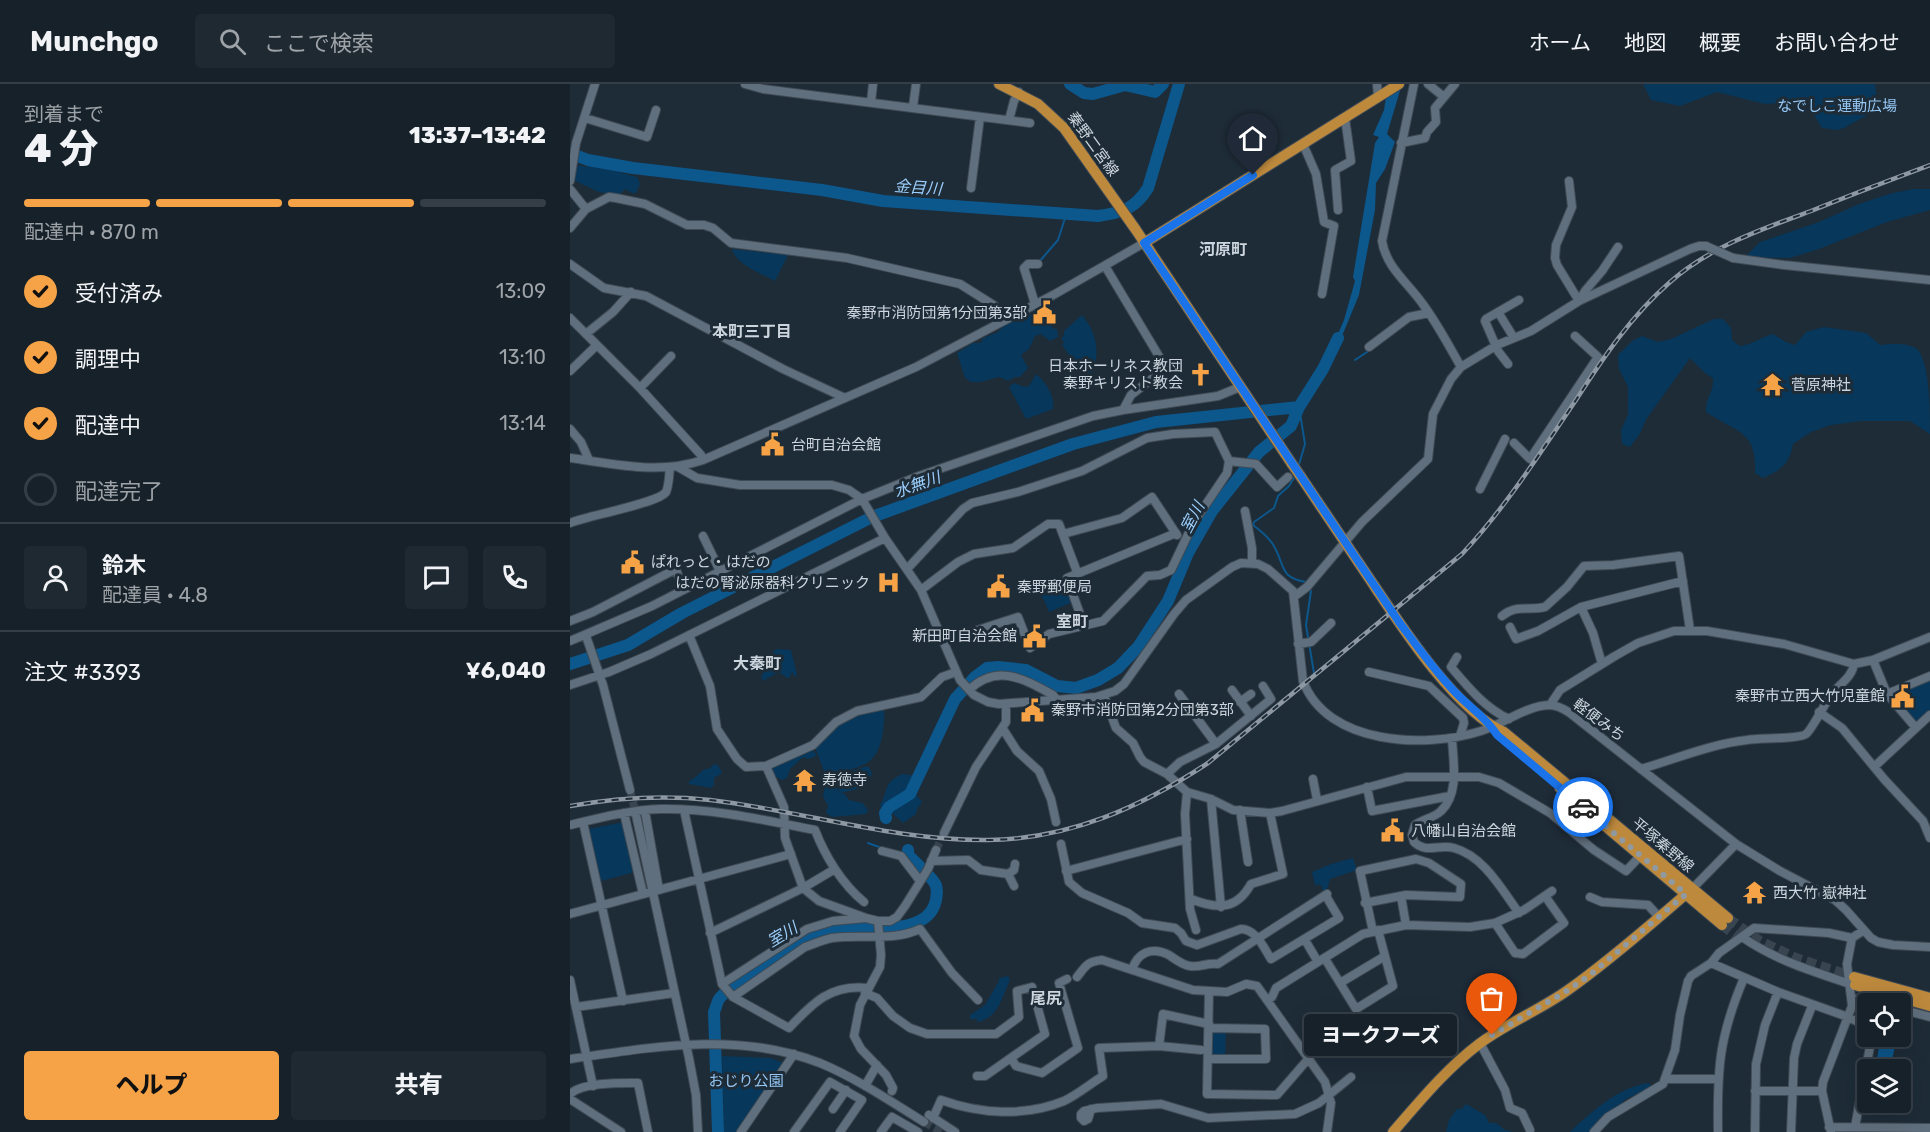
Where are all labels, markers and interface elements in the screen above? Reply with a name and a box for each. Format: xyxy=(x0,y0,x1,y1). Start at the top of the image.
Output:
search box xyxy=(195,14,615,68)
text: Munchgo xyxy=(30,25,159,58)
icon: search xyxy=(216,25,249,58)
text: ここで検索 xyxy=(264,30,374,57)
text: ホーム xyxy=(1529,30,1591,55)
text: 地図 xyxy=(1624,30,1666,55)
text: 概要 xyxy=(1699,30,1741,55)
text: お問い合わせ xyxy=(1774,30,1900,55)
park label: なでしこ運動広場 xyxy=(1777,97,1897,115)
text: 到着まで xyxy=(24,102,104,126)
street label: 秦野二宮線 xyxy=(1064,108,1122,180)
pin xyxy=(1227,113,1278,175)
text: 13:37–13:42 xyxy=(409,122,546,149)
icon: home xyxy=(1236,122,1269,155)
text: 4 分 xyxy=(24,126,98,172)
water label: 金目川 xyxy=(893,176,945,199)
text: 配達中 · 870 m xyxy=(24,220,159,244)
district label: 河原町 xyxy=(1199,240,1247,259)
icon: check xyxy=(24,275,57,308)
text: 13:09 xyxy=(496,279,546,303)
text: 受付済み xyxy=(75,280,163,307)
public building icon: 秦野市消防団第1分団第3部 xyxy=(1032,300,1058,326)
place label: 秦野市消防団第1分団第3部 xyxy=(847,304,1027,322)
district label: 本町三丁目 xyxy=(712,322,792,341)
icon: check xyxy=(24,341,57,374)
text: 13:10 xyxy=(499,345,546,369)
text: 調理中 xyxy=(75,346,141,373)
place label: 日本ホーリネス教団 秦野キリスト教会 xyxy=(1048,357,1183,392)
church icon: 日本ホーリネス教団 秦野キリスト教会 xyxy=(1188,362,1214,388)
temple icon: 菅原神社 xyxy=(1760,372,1786,398)
place label: 菅原神社 xyxy=(1791,376,1851,394)
icon: check xyxy=(24,407,57,440)
text: 13:14 xyxy=(499,411,546,435)
text: 配達中 xyxy=(75,412,141,439)
public building icon: 台町自治会館 xyxy=(760,432,786,458)
place label: 台町自治会館 xyxy=(791,436,881,454)
water label: 水無川 xyxy=(891,467,945,502)
text: 配達完了 xyxy=(75,478,163,505)
water label: 室川 xyxy=(1177,497,1209,536)
button: person xyxy=(24,546,87,609)
button: chat xyxy=(405,546,468,609)
button: phone xyxy=(483,546,546,609)
public building icon: ぱれっと・はだの xyxy=(620,549,646,575)
text: 鈴木 xyxy=(102,552,146,579)
place label: ぱれっと・はだの xyxy=(651,553,771,571)
hospital icon: はだの腎泌尿器科クリニック xyxy=(875,570,901,596)
place label: はだの腎泌尿器科クリニック xyxy=(675,574,870,592)
public building icon: 秦野郵便局 xyxy=(986,574,1012,600)
place label: 秦野郵便局 xyxy=(1017,578,1092,596)
text: 配達員 · 4.8 xyxy=(102,583,208,607)
district label: 室町 xyxy=(1056,612,1088,631)
public building icon: 新田町自治会館 xyxy=(1022,623,1048,649)
place label: 新田町自治会館 xyxy=(912,627,1017,645)
district label: 大秦町 xyxy=(733,654,781,673)
text: ¥6,040 xyxy=(466,657,546,684)
text: 注文 #3393 xyxy=(24,659,141,686)
public building icon: 秦野市立西大竹児童館 xyxy=(1890,683,1916,709)
place label: 秦野市立西大竹児童館 xyxy=(1735,687,1885,705)
street label: 軽便みち xyxy=(1570,695,1628,745)
public building icon: 秦野市消防団第2分団第3部 xyxy=(1020,697,1046,723)
place label: 秦野市消防団第2分団第3部 xyxy=(1051,701,1234,719)
temple icon: 寿徳寺 xyxy=(791,767,817,793)
place label: 寿徳寺 xyxy=(822,771,867,789)
courier xyxy=(1553,777,1613,837)
icon: car xyxy=(1567,791,1600,824)
street label: 平塚秦野線 xyxy=(1628,814,1698,876)
public building icon: 八幡山自治会館 xyxy=(1380,818,1406,844)
place label: 八幡山自治会館 xyxy=(1411,822,1516,840)
temple icon: 西大竹 嶽神社 xyxy=(1742,880,1768,906)
place label: 西大竹 嶽神社 xyxy=(1773,884,1867,902)
water label: 室川 xyxy=(764,917,803,951)
pin xyxy=(1466,973,1517,1035)
icon: bag xyxy=(1475,982,1508,1015)
district label: 尾尻 xyxy=(1030,989,1062,1008)
map controls xyxy=(1857,993,1911,1113)
button: locate xyxy=(1857,993,1911,1047)
callout: ヨークフーズ xyxy=(1303,1014,1456,1056)
text: ヨークフーズ xyxy=(1321,1023,1440,1047)
button: ヘルプ xyxy=(24,1051,279,1120)
button: 共有 xyxy=(291,1051,546,1120)
button: layers xyxy=(1857,1059,1911,1113)
park label: おじり公園 xyxy=(708,1072,784,1090)

